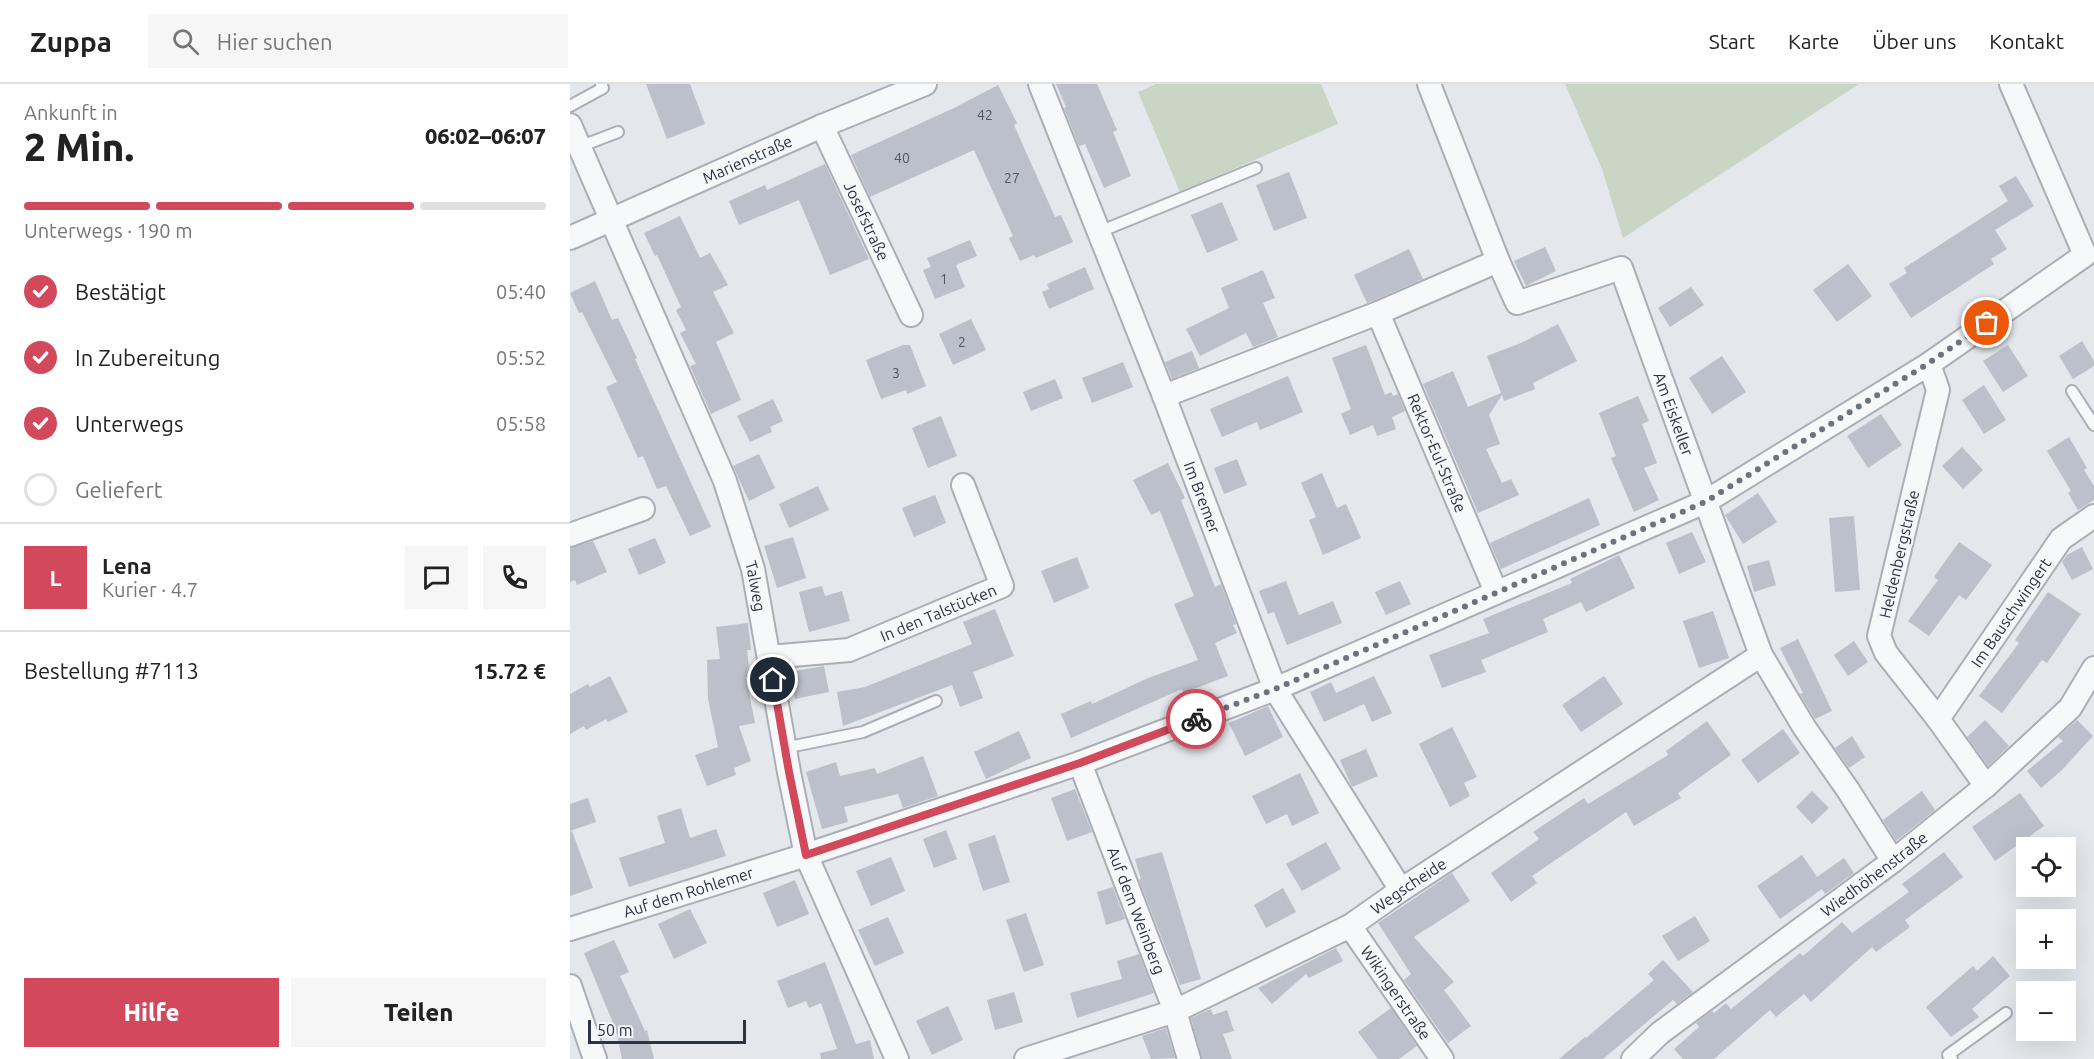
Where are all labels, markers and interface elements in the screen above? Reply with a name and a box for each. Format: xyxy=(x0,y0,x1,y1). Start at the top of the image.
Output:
search box xyxy=(148,14,568,68)
icon: search xyxy=(169,25,202,58)
text: Zuppa xyxy=(30,26,112,57)
text: Hier suchen xyxy=(217,29,333,54)
text: Start xyxy=(1709,29,1755,53)
text: Karte xyxy=(1788,29,1839,53)
text: Über uns xyxy=(1872,29,1956,53)
text: Kontakt xyxy=(1989,29,2064,53)
text: Ankunft in xyxy=(24,101,118,124)
house number: 42 xyxy=(977,107,993,123)
text: 06:02–06:07 xyxy=(425,123,546,148)
text: 2 Min. xyxy=(24,125,134,168)
street label: Marienstraße xyxy=(700,131,795,187)
house number: 40 xyxy=(894,150,910,166)
house number: 27 xyxy=(1004,170,1020,186)
street label: Josefstraße xyxy=(840,179,893,263)
text: Unterwegs · 190 m xyxy=(24,219,192,242)
house number: 1 xyxy=(940,271,948,287)
icon: check xyxy=(24,275,57,308)
text: Bestätigt xyxy=(75,279,166,304)
text: 05:40 xyxy=(496,280,546,303)
pin xyxy=(1961,297,2012,348)
icon: bag xyxy=(1970,306,2003,339)
house number: 2 xyxy=(958,334,966,350)
icon: check xyxy=(24,341,57,374)
text: In Zubereitung xyxy=(75,345,220,370)
text: 05:52 xyxy=(496,346,546,369)
house number: 3 xyxy=(892,365,900,381)
street label: Am Eiskeller xyxy=(1650,370,1697,458)
street label: Rektor-Eul-Straße xyxy=(1404,391,1470,515)
icon: check xyxy=(24,407,57,440)
text: Unterwegs xyxy=(75,411,184,436)
text: 05:58 xyxy=(496,412,546,435)
street label: Im Bremer xyxy=(1181,459,1224,536)
text: Geliefert xyxy=(75,477,162,502)
street label: Heldenbergstraße xyxy=(1876,488,1922,620)
button: chat xyxy=(405,546,468,609)
button: phone xyxy=(483,546,546,609)
text: Lena xyxy=(102,553,152,578)
street label: Im Bauschwingert xyxy=(1967,554,2055,671)
street label: Talweg xyxy=(742,558,769,613)
text: L xyxy=(49,565,62,590)
text: Kurier · 4.7 xyxy=(102,578,198,601)
street label: In den Talstücken xyxy=(877,580,999,645)
pin xyxy=(747,654,798,705)
text: Bestellung #7113 xyxy=(24,658,199,683)
text: 15.72 € xyxy=(473,658,546,683)
icon: home xyxy=(756,663,789,696)
courier xyxy=(1166,689,1226,749)
icon: bike xyxy=(1180,703,1213,736)
street label: Wiedhöhenstraße xyxy=(1817,828,1931,920)
map controls xyxy=(2016,837,2076,1041)
button: locate xyxy=(2016,837,2076,897)
street label: Auf dem Weinberg xyxy=(1104,844,1169,977)
street label: Wegscheide xyxy=(1367,854,1449,918)
street label: Auf dem Rohlemer xyxy=(621,863,756,921)
button: + xyxy=(2016,909,2076,969)
street label: Wikingerstraße xyxy=(1357,942,1435,1043)
button: Hilfe xyxy=(24,978,279,1047)
button: Teilen xyxy=(291,978,546,1047)
button: − xyxy=(2016,981,2076,1041)
scale bar xyxy=(588,1017,746,1044)
text: 50 m xyxy=(597,1021,633,1039)

